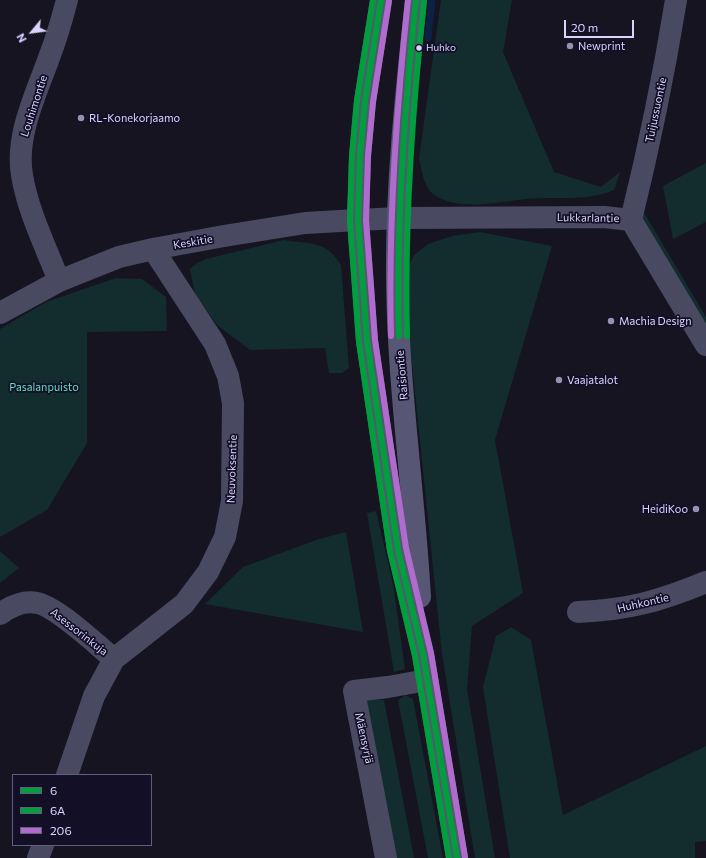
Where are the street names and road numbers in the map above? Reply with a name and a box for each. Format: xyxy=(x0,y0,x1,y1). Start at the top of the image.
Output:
street label: Louhimontie xyxy=(18,74,50,138)
street label: Tuijussuontie xyxy=(643,76,669,144)
street label: Lukkarlantie xyxy=(557,211,619,225)
street label: Keskitie xyxy=(172,232,214,252)
street label: Raisiontie xyxy=(393,350,411,400)
street label: Neuvoksentie xyxy=(224,435,240,503)
street label: Huhkontie xyxy=(616,591,670,615)
street label: Asessorinkuja xyxy=(48,606,110,658)
street label: Mäensyrjä xyxy=(352,711,376,765)

